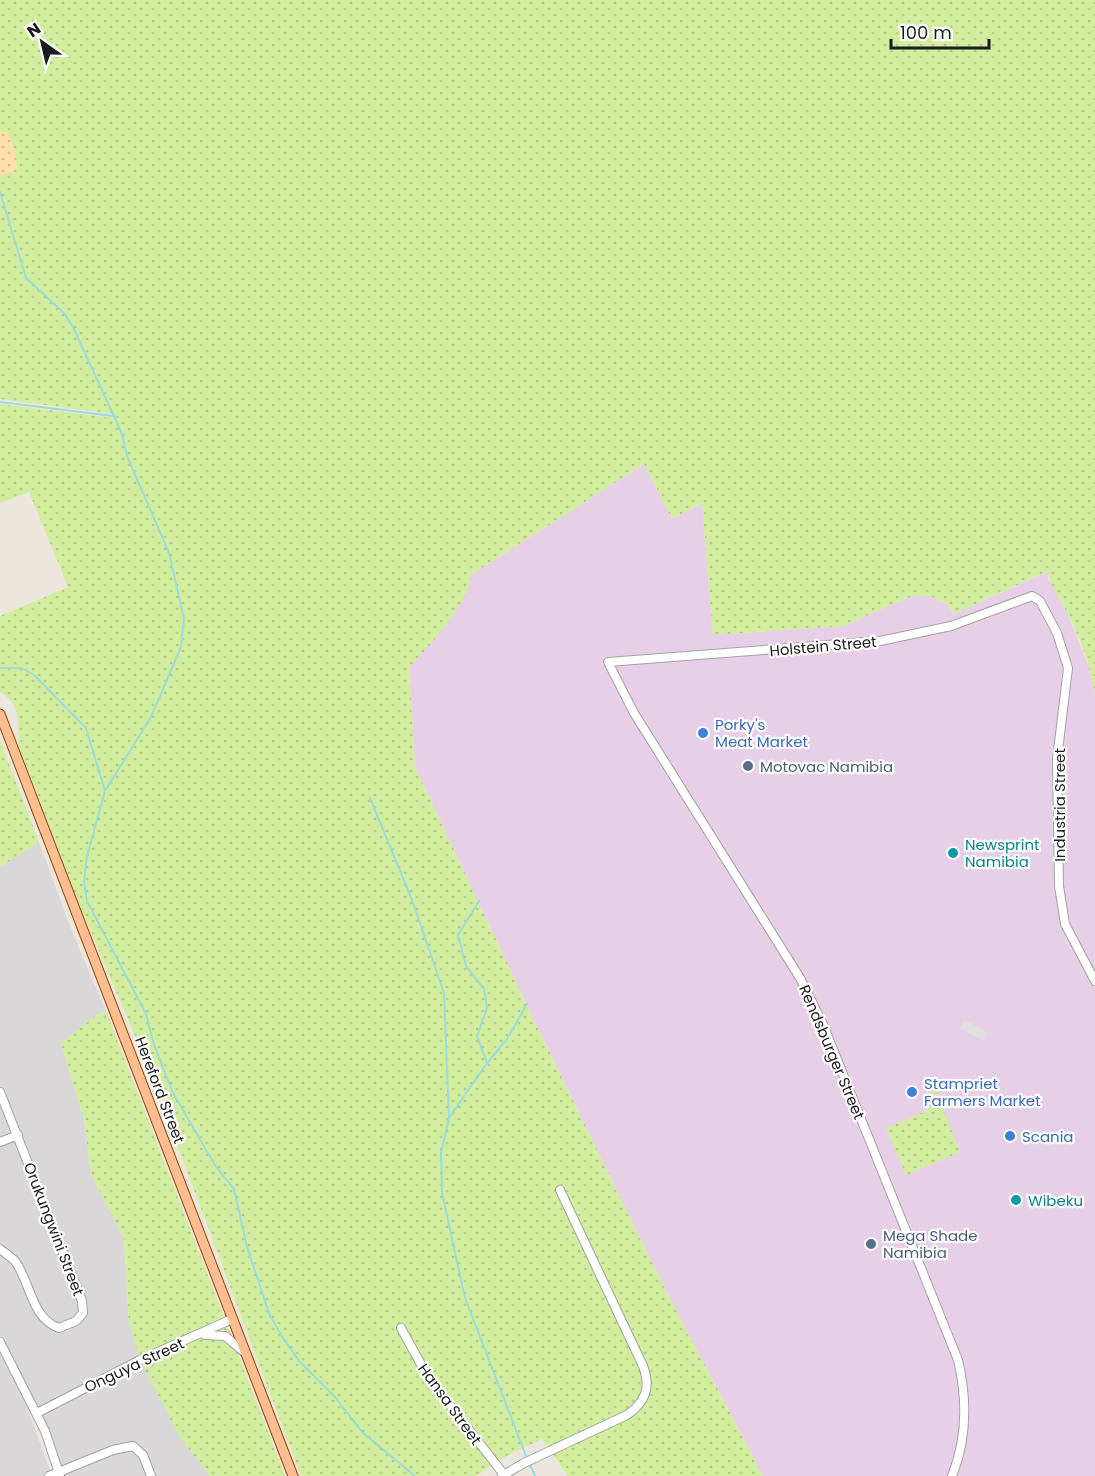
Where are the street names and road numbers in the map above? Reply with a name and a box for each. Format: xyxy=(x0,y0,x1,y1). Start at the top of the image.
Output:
street label: Holstein Street xyxy=(769,631,877,661)
street label: Industria Street xyxy=(1049,748,1070,862)
street label: Rendsburger Street xyxy=(794,981,870,1123)
street label: Hereford Street xyxy=(130,1034,190,1146)
street label: Orukungwini Street xyxy=(19,1159,89,1299)
street label: Onguya Street xyxy=(81,1333,187,1397)
street label: Hansa Street xyxy=(413,1359,487,1449)

